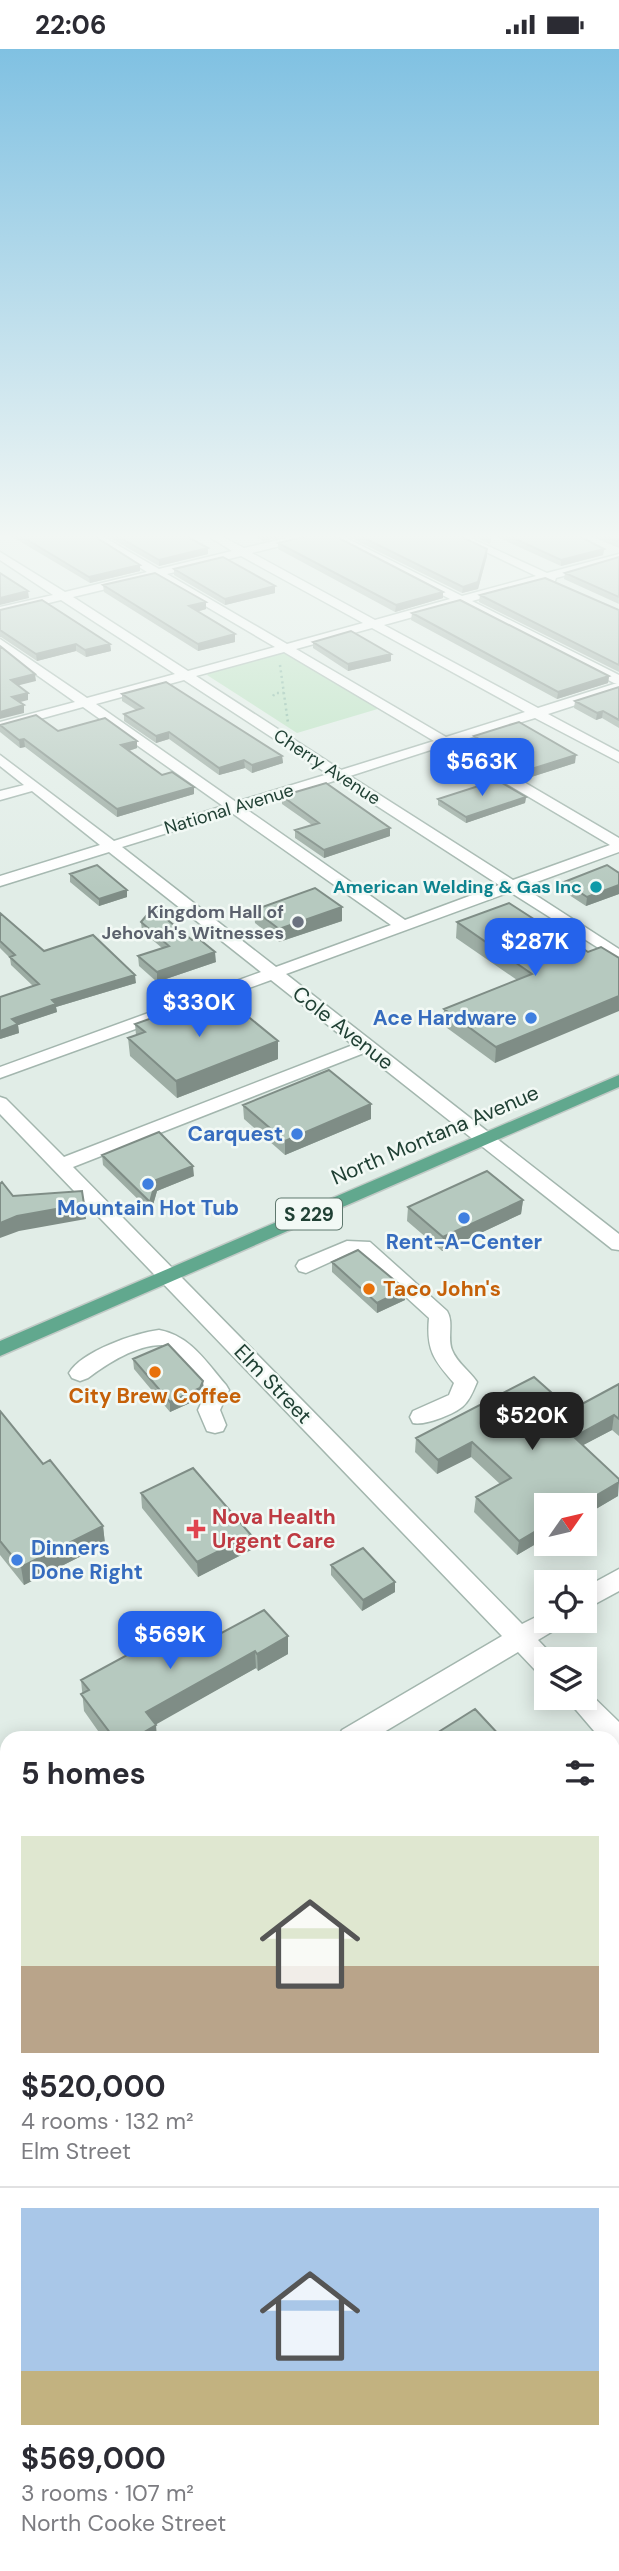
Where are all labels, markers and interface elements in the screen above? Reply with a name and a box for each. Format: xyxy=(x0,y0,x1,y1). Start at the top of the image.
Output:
text: 22:06 xyxy=(35,8,106,42)
street label: Cherry Avenue xyxy=(269,724,385,810)
pin: $563K xyxy=(433,739,531,798)
text: $563K xyxy=(446,746,518,776)
street label: National Avenue xyxy=(161,778,297,840)
place label: American Welding & Gas Inc xyxy=(333,875,582,899)
marker: American Welding & Gas Inc xyxy=(588,879,604,895)
place label: Kingdom Hall of Jehovah's Witnesses xyxy=(101,900,284,945)
marker: Kingdom Hall of Jehovah's Witnesses xyxy=(290,914,306,930)
pin: $287K xyxy=(486,919,584,978)
text: $287K xyxy=(501,926,569,956)
pin: $330K xyxy=(150,979,248,1039)
street label: Cole Avenue xyxy=(287,980,399,1076)
text: $330K xyxy=(163,987,235,1017)
place label: Ace Hardware xyxy=(373,1004,517,1032)
marker: Ace Hardware xyxy=(523,1010,539,1026)
street label: North Montana Avenue xyxy=(327,1079,543,1191)
place label: Carquest xyxy=(187,1120,283,1148)
marker: Carquest xyxy=(289,1126,305,1142)
marker: Mountain Hot Tub xyxy=(140,1176,156,1192)
place label: Mountain Hot Tub xyxy=(57,1194,239,1222)
road number: S 229 xyxy=(276,1198,342,1229)
marker: Rent-A-Center xyxy=(456,1210,472,1226)
place label: Rent-A-Center xyxy=(386,1228,543,1256)
place label: Taco John's xyxy=(383,1275,501,1303)
marker: Taco John's xyxy=(361,1281,377,1297)
street label: Elm Street xyxy=(228,1338,318,1430)
marker: City Brew Coffee xyxy=(147,1364,163,1380)
place label: City Brew Coffee xyxy=(69,1382,241,1410)
pin: $520K xyxy=(483,1393,581,1452)
text: $520K xyxy=(496,1400,568,1430)
north arrow xyxy=(534,1493,597,1556)
map controls xyxy=(534,1493,597,1710)
place label: Nova Health Urgent Care xyxy=(212,1503,336,1555)
marker: Nova Health Urgent Care xyxy=(186,1519,206,1539)
place label: Dinners Done Right xyxy=(31,1534,143,1586)
marker: Dinners Done Right xyxy=(9,1552,25,1568)
button: locate xyxy=(534,1570,597,1633)
pin: $569K xyxy=(121,1611,219,1671)
text: $569K xyxy=(134,1619,206,1649)
button: layers xyxy=(534,1647,597,1710)
text: 5 homes xyxy=(21,1754,146,1793)
icon: filters xyxy=(561,1754,599,1792)
icon: home xyxy=(247,1881,373,2007)
text: $520,000 xyxy=(21,2067,166,2106)
text: 4 rooms · 132 m² xyxy=(21,2106,193,2136)
text: Elm Street xyxy=(21,2136,131,2166)
icon: home xyxy=(247,2253,373,2379)
text: $569,000 xyxy=(21,2439,166,2478)
text: 3 rooms · 107 m² xyxy=(21,2478,194,2508)
text: North Cooke Street xyxy=(21,2508,226,2538)

